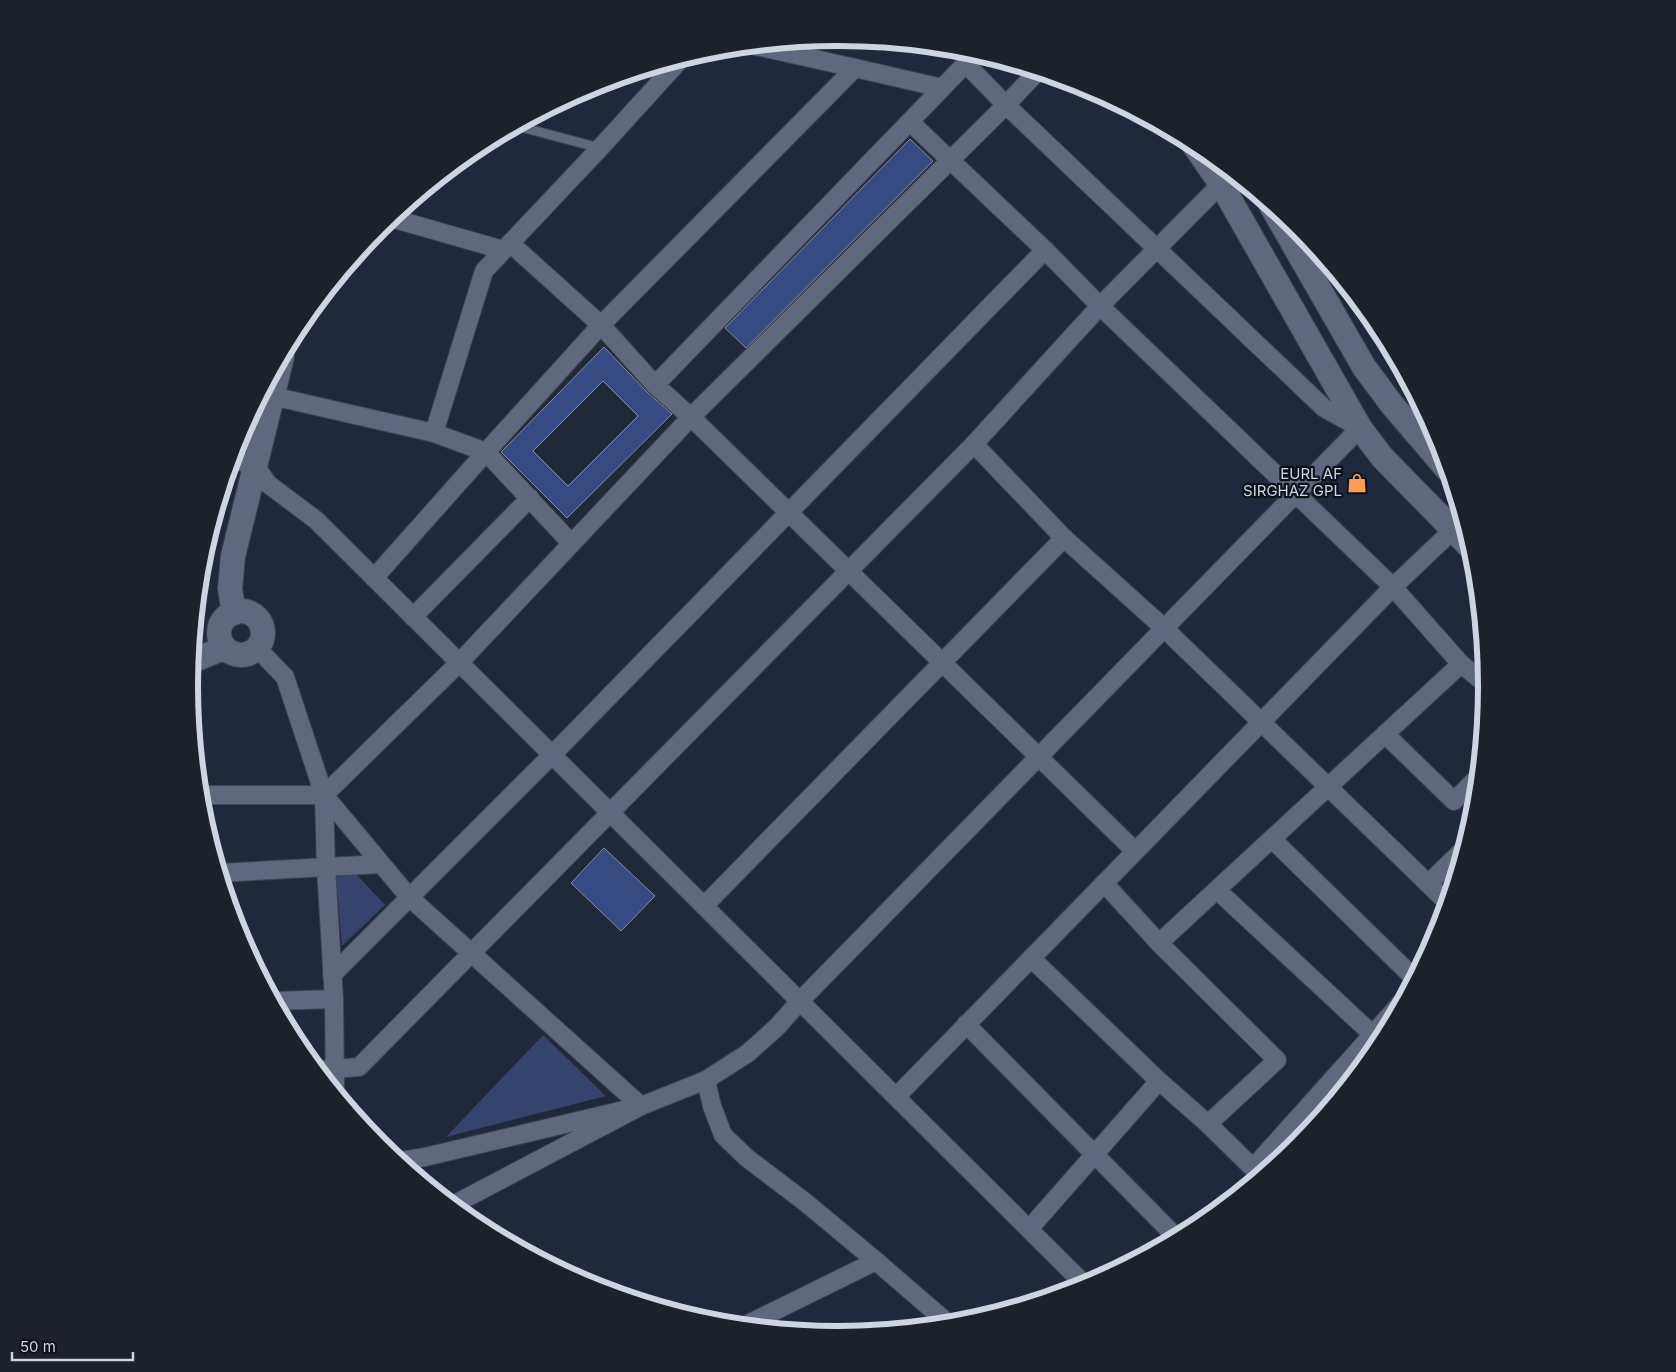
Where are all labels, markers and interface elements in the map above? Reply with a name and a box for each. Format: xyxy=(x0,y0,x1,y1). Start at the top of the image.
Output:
place label: EURL AF SIRGHAZ GPL xyxy=(1243,464,1342,500)
shop icon: EURL AF SIRGHAZ GPL xyxy=(1346,472,1368,494)
scale bar xyxy=(12,1330,134,1362)
text: 50 m xyxy=(20,1337,56,1356)

